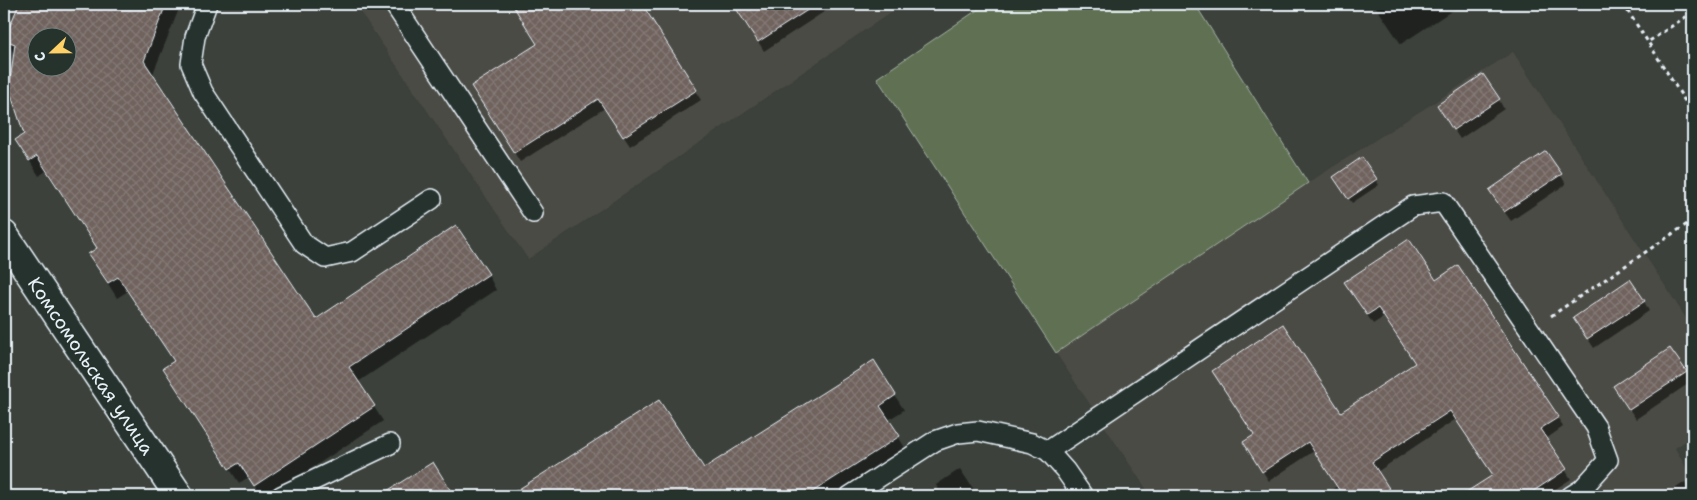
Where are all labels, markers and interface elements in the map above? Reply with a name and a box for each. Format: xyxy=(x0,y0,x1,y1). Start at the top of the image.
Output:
north arrow xyxy=(28,28,78,78)
text: С xyxy=(30,50,50,64)
street label: Комсомольская улица xyxy=(22,272,160,460)

